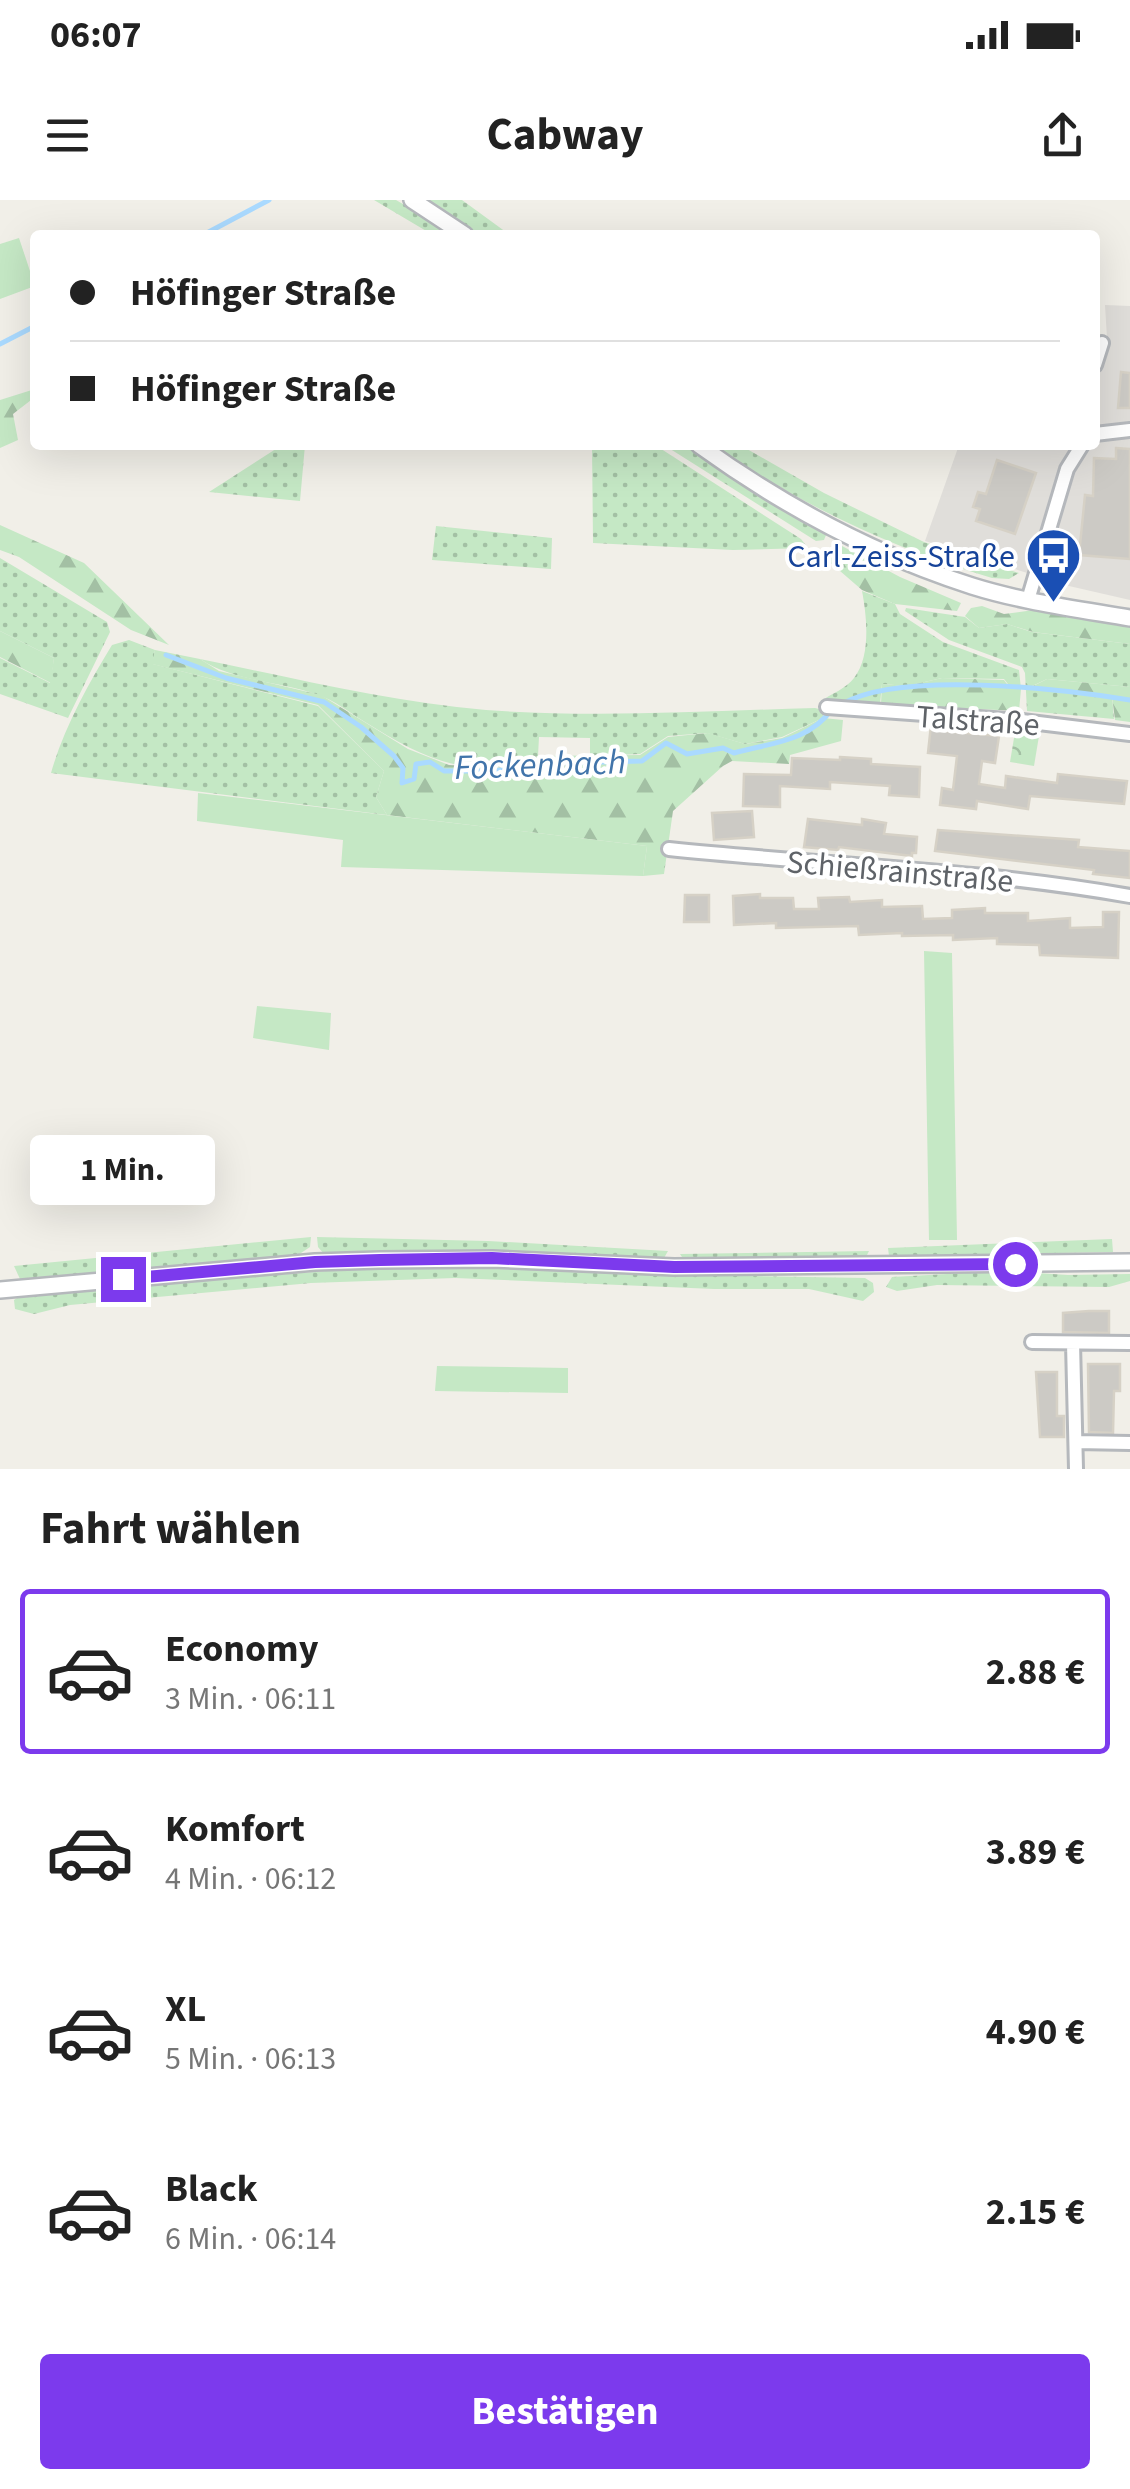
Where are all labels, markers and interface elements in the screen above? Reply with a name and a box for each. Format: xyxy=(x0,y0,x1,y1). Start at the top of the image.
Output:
text: 06:07 xyxy=(50,8,142,62)
text: Cabway xyxy=(487,103,643,167)
icon: menu xyxy=(40,108,95,163)
icon: share xyxy=(1035,108,1090,163)
text: Höfinger Straße xyxy=(130,266,396,320)
text: Höfinger Straße xyxy=(130,362,396,416)
bus stop icon: Carl-Zeiss-Straße xyxy=(1024,526,1084,605)
place label: Carl-Zeiss-Straße xyxy=(787,534,1015,580)
street label: Talstraße xyxy=(915,694,1041,748)
water label: Fockenbach xyxy=(453,737,627,793)
street label: Schießrainstraße xyxy=(785,839,1015,905)
callout: 1 Min. xyxy=(31,1134,216,1204)
text: 1 Min. xyxy=(80,1147,165,1193)
route start xyxy=(993,1242,1038,1287)
route end xyxy=(101,1257,146,1302)
text: Fahrt wählen xyxy=(40,1497,301,1561)
text: Economy xyxy=(165,1622,318,1676)
icon: car xyxy=(45,1627,135,1717)
text: 2.88 € xyxy=(986,1645,1085,1699)
text: 3 Min. · 06:11 xyxy=(165,1676,336,1722)
text: Komfort xyxy=(165,1802,305,1856)
icon: car xyxy=(45,1807,135,1897)
text: 3.89 € xyxy=(986,1825,1085,1879)
text: 4 Min. · 06:12 xyxy=(165,1856,336,1902)
text: XL xyxy=(165,1982,206,2036)
icon: car xyxy=(45,1987,135,2077)
text: 4.90 € xyxy=(986,2005,1085,2059)
text: 5 Min. · 06:13 xyxy=(165,2036,336,2082)
text: Black xyxy=(165,2162,258,2216)
icon: car xyxy=(45,2167,135,2257)
text: 2.15 € xyxy=(986,2185,1085,2239)
text: 6 Min. · 06:14 xyxy=(165,2216,336,2262)
button: Bestätigen xyxy=(40,2354,1090,2469)

